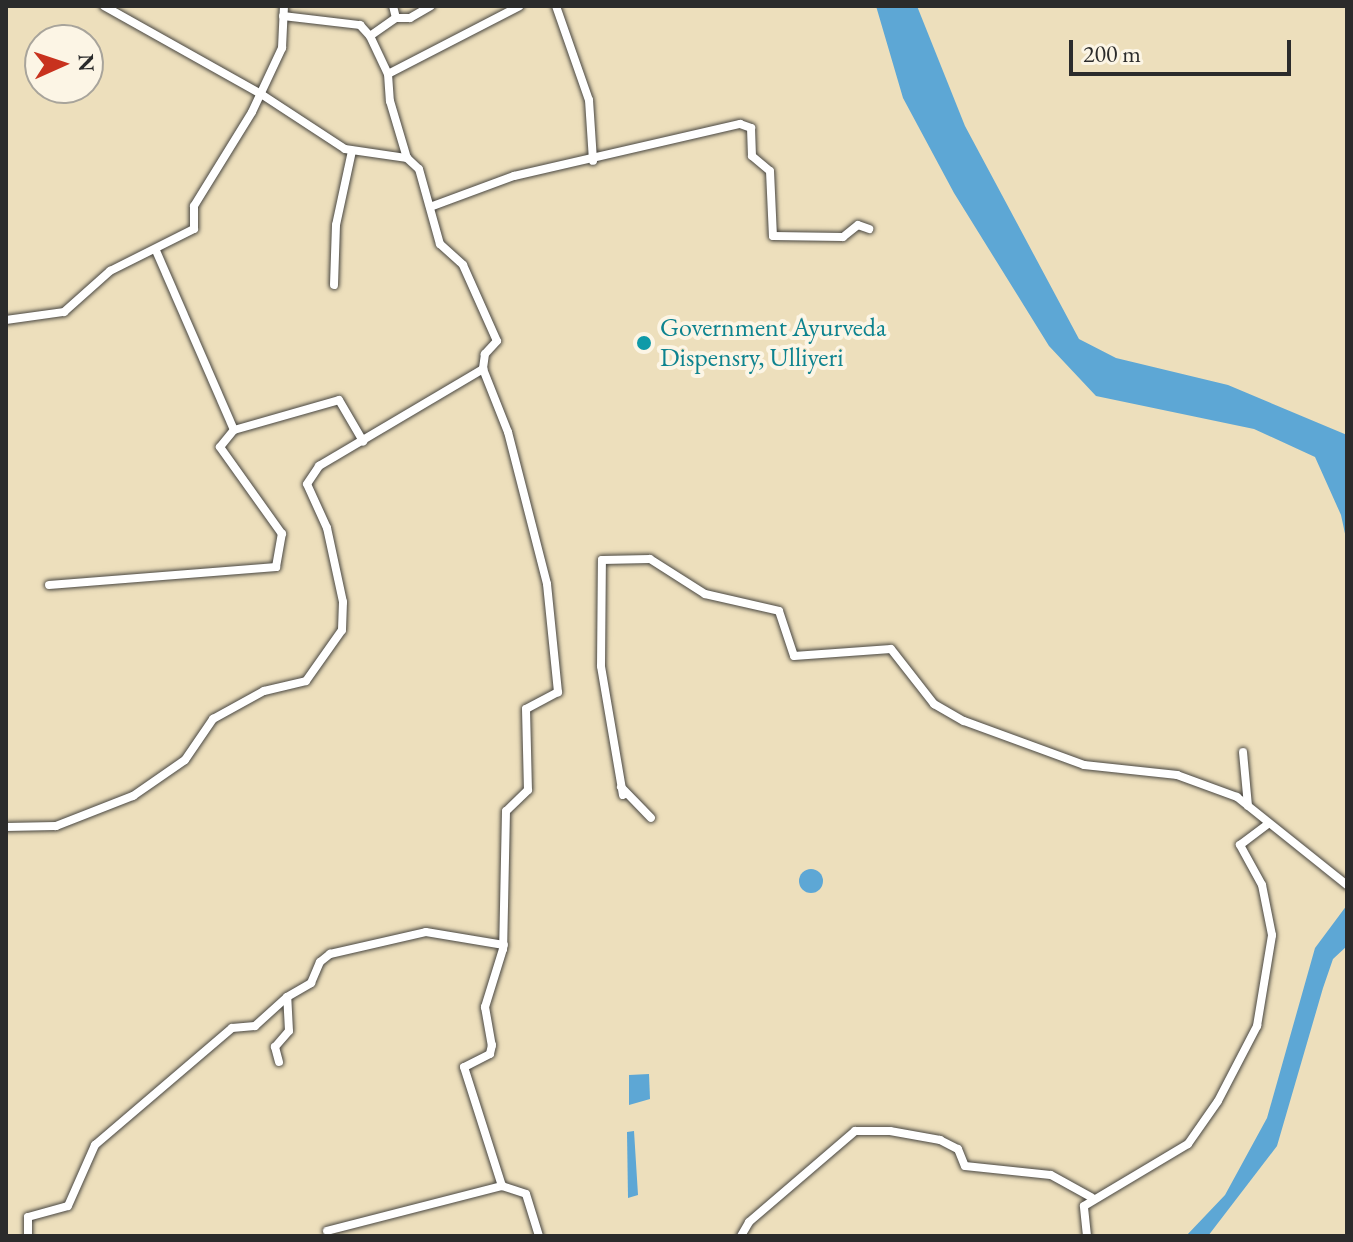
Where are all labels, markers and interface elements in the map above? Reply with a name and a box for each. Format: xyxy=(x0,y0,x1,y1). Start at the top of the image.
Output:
north arrow xyxy=(24,24,104,104)
scale bar xyxy=(1073,24,1295,74)
text: 200 m xyxy=(1083,38,1141,69)
text: N xyxy=(72,53,101,72)
place label: Government Ayurveda Dispensry, Ulliyeri xyxy=(660,312,886,374)
marker: Government Ayurveda Dispensry, Ulliyeri xyxy=(635,334,653,352)

